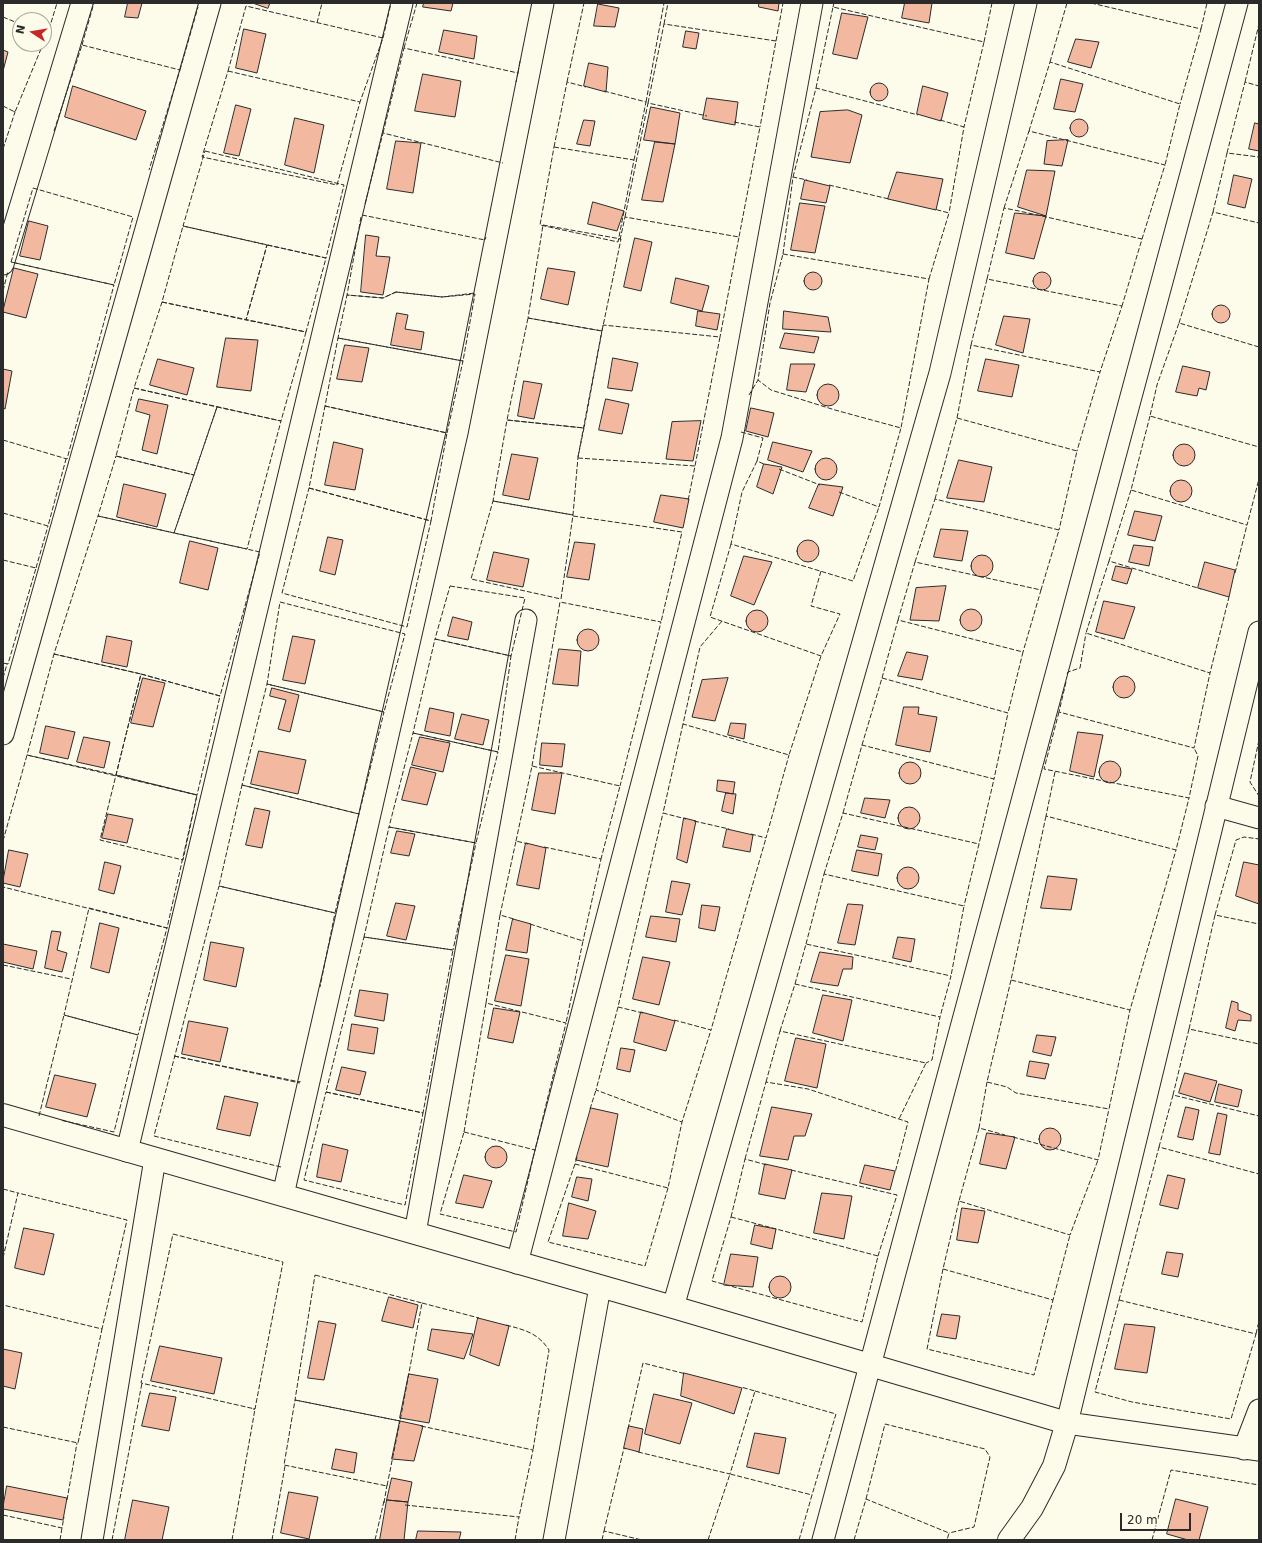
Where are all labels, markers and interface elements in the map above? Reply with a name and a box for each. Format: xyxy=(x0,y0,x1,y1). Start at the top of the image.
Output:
north arrow xyxy=(12,12,52,52)
text: N xyxy=(13,24,28,35)
scale bar xyxy=(1122,1505,1193,1531)
text: 20 m xyxy=(1127,1513,1158,1527)

